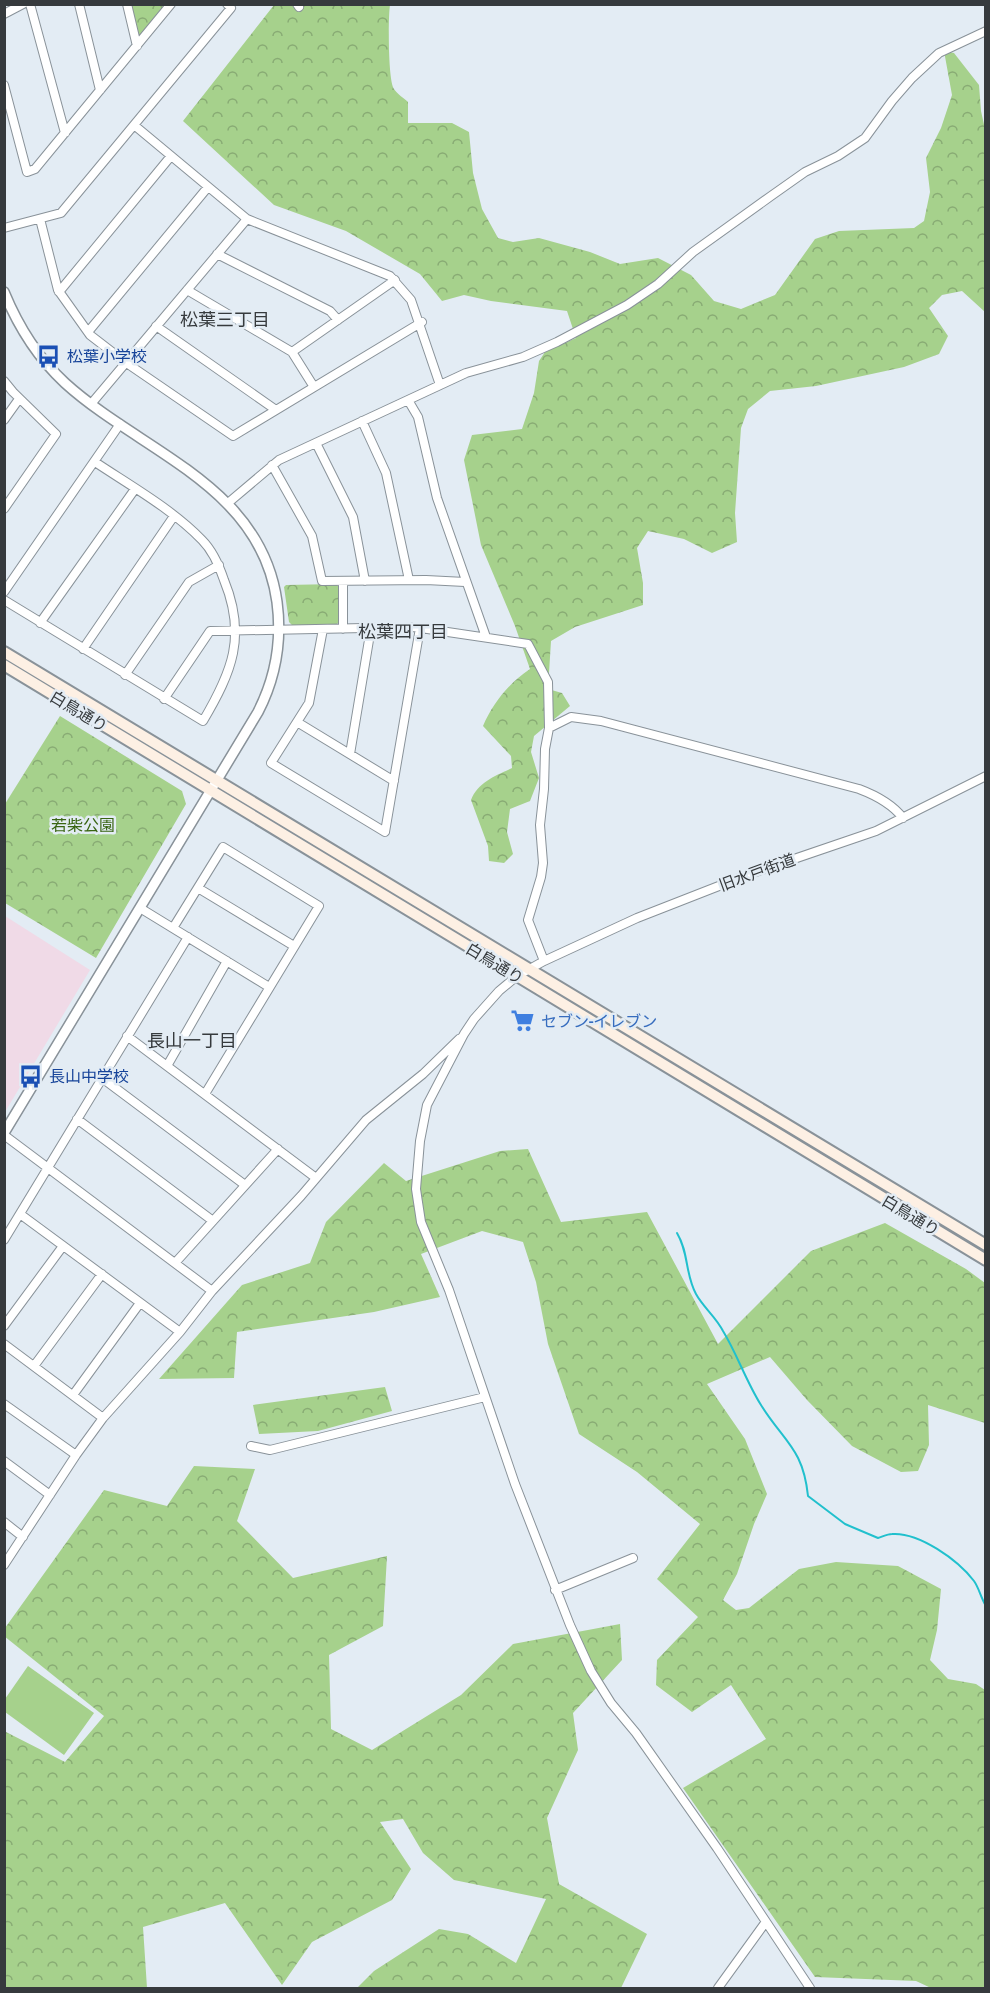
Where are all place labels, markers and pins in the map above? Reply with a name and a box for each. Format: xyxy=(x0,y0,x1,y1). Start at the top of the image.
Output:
bus stop icon: 松葉小学校 xyxy=(36,343,62,369)
place label: 松葉小学校 xyxy=(67,345,147,367)
supermarket icon: セブン-イレブン xyxy=(510,1008,536,1034)
place label: セブン-イレブン xyxy=(541,1010,657,1032)
bus stop icon: 長山中学校 xyxy=(18,1063,44,1089)
place label: 長山中学校 xyxy=(49,1065,129,1087)

